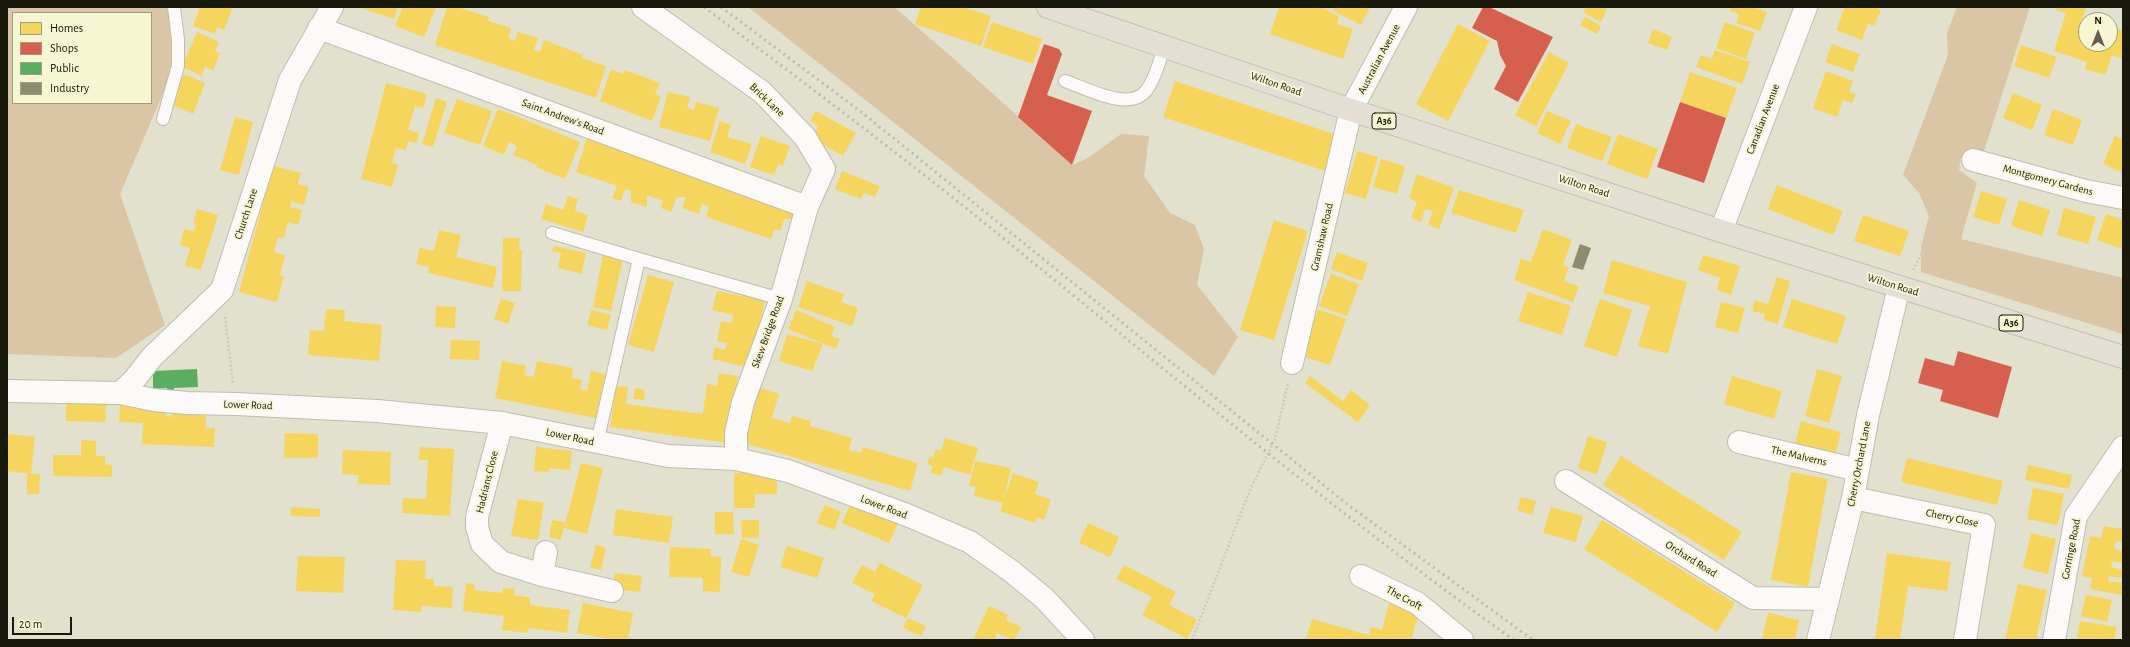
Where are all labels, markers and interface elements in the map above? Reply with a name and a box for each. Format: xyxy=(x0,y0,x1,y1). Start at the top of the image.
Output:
legend xyxy=(12,12,152,104)
north arrow xyxy=(2078,12,2118,52)
text: N xyxy=(2094,15,2102,26)
text: Homes xyxy=(50,22,83,34)
street label: Australian Avenue xyxy=(1355,22,1403,96)
text: Shops xyxy=(50,42,78,54)
text: Public xyxy=(50,62,79,74)
street label: Wilton Road xyxy=(1249,69,1303,99)
street label: Brick Lane xyxy=(747,80,787,120)
text: Industry xyxy=(50,82,89,94)
street label: Canadian Avenue xyxy=(1744,82,1782,156)
street label: Saint Andrew's Road xyxy=(520,96,606,138)
road number: A36 xyxy=(1372,113,1396,129)
street label: Montgomery Gardens xyxy=(2001,162,2095,198)
street label: Wilton Road xyxy=(1557,172,1611,200)
street label: Church Lane xyxy=(232,187,260,241)
street label: Gramshaw Road xyxy=(1308,202,1336,272)
street label: Wilton Road xyxy=(1866,271,1920,299)
street label: Skew Bridge Road xyxy=(749,294,787,370)
road number: A36 xyxy=(1999,315,2023,331)
street label: Lower Road xyxy=(223,398,273,412)
street label: Cherry Orchard Lane xyxy=(1844,420,1874,508)
street label: Lower Road xyxy=(545,425,595,449)
street label: The Malverns xyxy=(1770,443,1828,469)
street label: Hadrians Close xyxy=(473,449,501,515)
street label: Lower Road xyxy=(859,492,909,522)
street label: Cherry Close xyxy=(1925,506,1979,530)
street label: Gorringe Road xyxy=(2059,518,2083,580)
street label: Orchard Road xyxy=(1663,538,1719,580)
street label: The Croft xyxy=(1384,583,1424,613)
scale bar xyxy=(14,609,74,635)
text: 20 m xyxy=(19,618,42,630)

